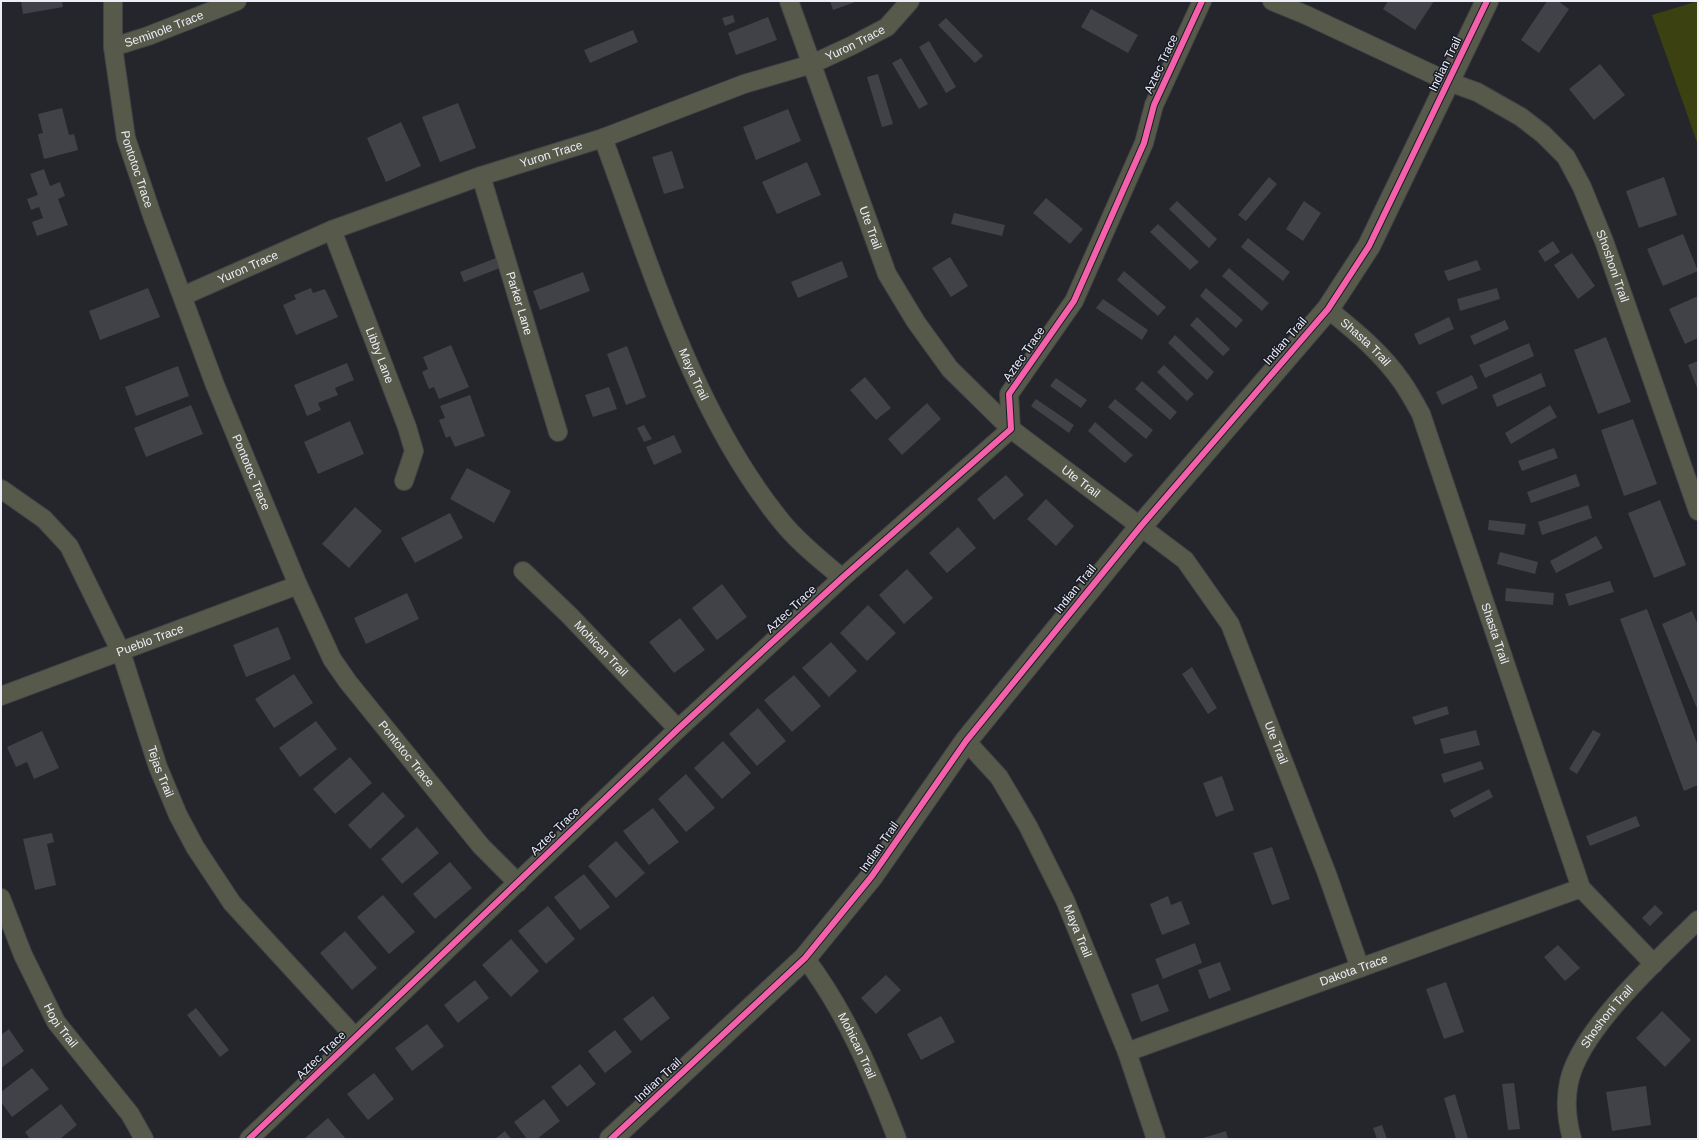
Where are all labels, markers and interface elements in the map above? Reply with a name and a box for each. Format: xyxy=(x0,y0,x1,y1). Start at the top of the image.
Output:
street label: Seminole Trace xyxy=(123,8,206,50)
street label: Yuron Trace xyxy=(823,22,888,64)
street label: Aztec Trace xyxy=(1141,32,1181,96)
street label: Indian Trail xyxy=(1426,35,1464,93)
street label: Pontotoc Trace xyxy=(118,130,156,210)
street label: Yuron Trace xyxy=(518,138,585,170)
street label: Ute Trail xyxy=(856,204,885,251)
street label: Shoshoni Trail xyxy=(1593,227,1632,304)
street label: Yuron Trace xyxy=(215,248,281,287)
street label: Parker Lane xyxy=(503,270,536,337)
street label: Indian Trail xyxy=(1260,314,1310,368)
street label: Shasta Trail xyxy=(1338,315,1393,369)
street label: Aztec Trace xyxy=(1000,324,1048,384)
street label: Libby Lane xyxy=(363,325,397,386)
street label: Maya Trail xyxy=(676,346,712,402)
street label: Pontotoc Trace xyxy=(229,432,273,513)
street label: Ute Trail xyxy=(1059,462,1103,501)
street label: Indian Trail xyxy=(1051,562,1099,616)
street label: Aztec Trace xyxy=(763,582,819,636)
street label: Shasta Trail xyxy=(1478,601,1512,666)
street label: Mohican Trail xyxy=(571,618,631,679)
street label: Pueblo Trace xyxy=(114,621,186,659)
street label: Pontotoc Trace xyxy=(375,718,437,790)
street label: Ute Trail xyxy=(1261,719,1291,766)
street label: Tejas Trail xyxy=(145,744,177,799)
street label: Aztec Trace xyxy=(527,804,583,858)
street label: Indian Trail xyxy=(856,819,902,875)
street label: Maya Trail xyxy=(1061,903,1095,959)
street label: Dakota Trace xyxy=(1318,951,1390,989)
street label: Shoshoni Trail xyxy=(1578,982,1636,1051)
street label: Hopi Trail xyxy=(41,1001,81,1050)
street label: Mohican Trail xyxy=(835,1010,879,1081)
street label: Aztec Trace xyxy=(293,1028,349,1082)
street label: Indian Trail xyxy=(632,1055,684,1105)

